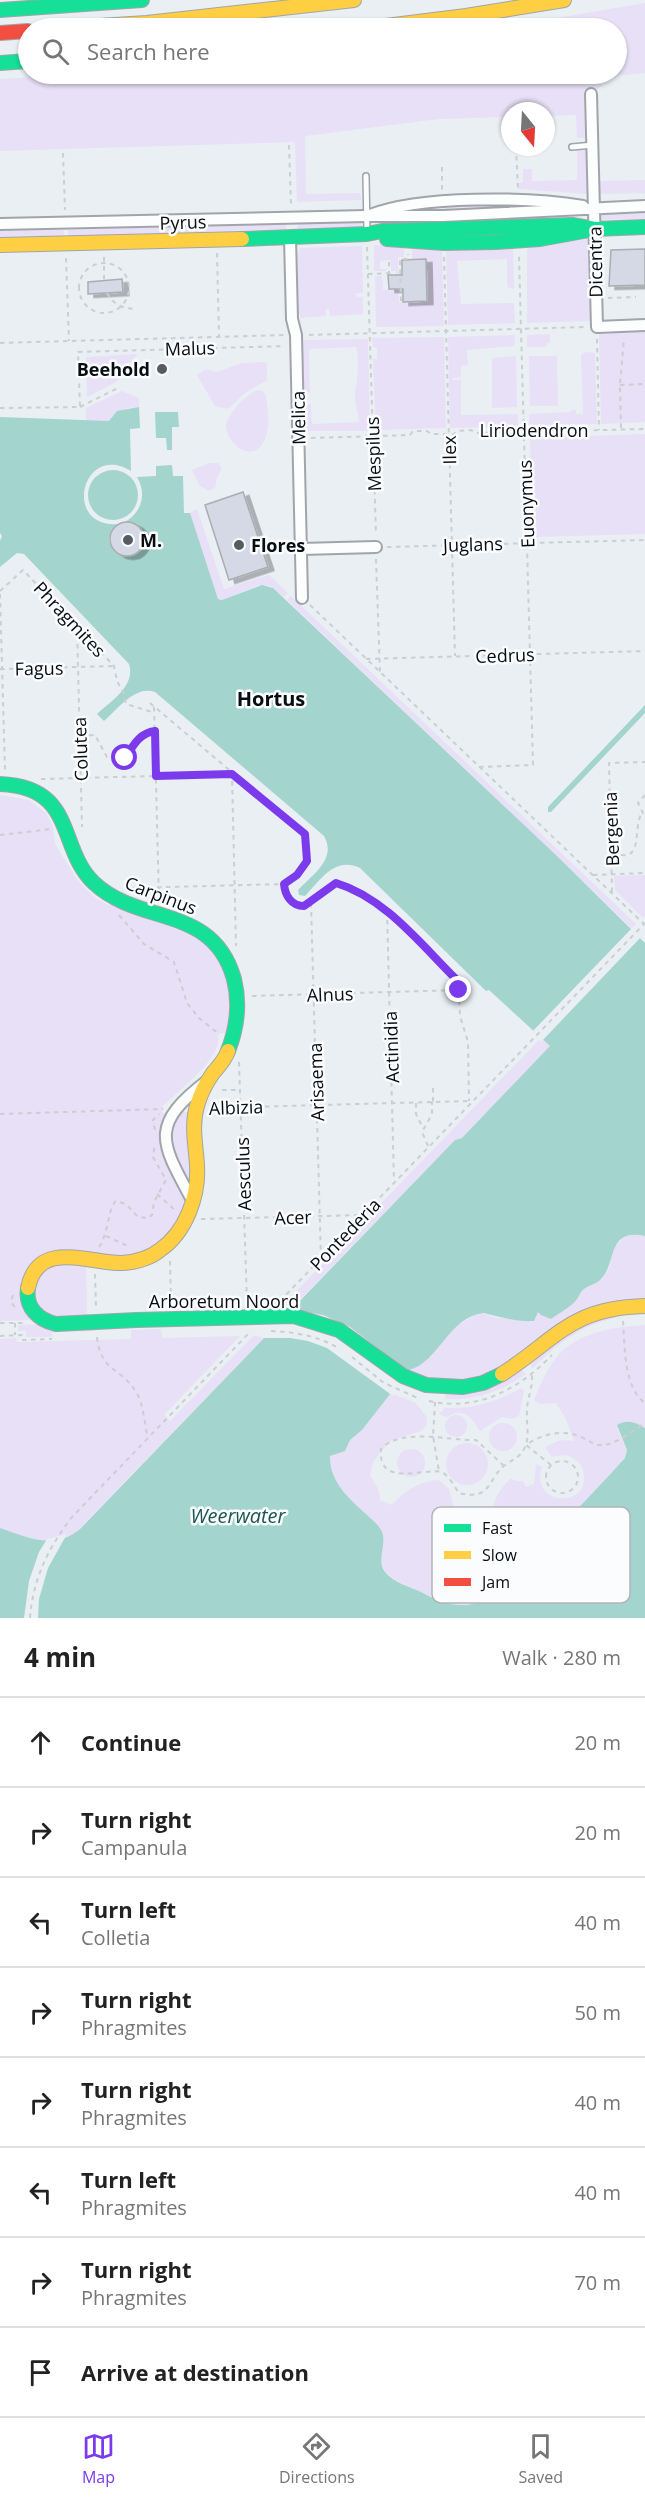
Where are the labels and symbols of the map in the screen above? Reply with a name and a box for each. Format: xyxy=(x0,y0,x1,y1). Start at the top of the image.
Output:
north arrow xyxy=(501,102,555,156)
street label: Pyrus xyxy=(159,209,207,235)
street label: Dicentra xyxy=(582,226,608,298)
street label: Malus xyxy=(164,335,216,361)
place label: Beehold xyxy=(77,357,150,381)
marker: Beehold xyxy=(155,362,169,376)
street label: Melica xyxy=(286,391,310,445)
street label: Mespilus xyxy=(360,416,386,492)
street label: Liriodendron xyxy=(479,418,589,442)
street label: Ilex xyxy=(437,435,461,465)
street label: Euonymus xyxy=(512,459,540,549)
place label: M. xyxy=(140,528,162,552)
street label: Juglans xyxy=(441,531,503,557)
marker: M. xyxy=(121,533,135,547)
place label: Flores xyxy=(251,533,305,557)
marker: Flores xyxy=(232,538,246,552)
street label: Phragmites xyxy=(29,576,111,662)
street label: Cedrus xyxy=(475,642,535,668)
street label: Fagus xyxy=(14,656,64,680)
district label: Hortus xyxy=(237,685,305,712)
street label: Colutea xyxy=(67,716,93,782)
route start xyxy=(111,744,137,770)
street label: Bergenia xyxy=(598,791,624,867)
street label: Carpinus xyxy=(122,870,200,920)
route end xyxy=(445,976,471,1002)
street label: Alnus xyxy=(306,981,354,1007)
street label: Actinidia xyxy=(378,1011,404,1083)
street label: Arisaema xyxy=(303,1042,329,1122)
street label: Albizia xyxy=(208,1094,264,1120)
street label: Aesculus xyxy=(230,1137,256,1211)
street label: Pontederia xyxy=(304,1192,386,1276)
street label: Acer xyxy=(274,1204,313,1230)
street label: Arboretum Noord xyxy=(149,1289,299,1313)
water label: Weerwater xyxy=(191,1502,287,1529)
legend xyxy=(432,1507,630,1603)
text: Fast xyxy=(482,1517,513,1539)
text: Slow xyxy=(482,1544,517,1566)
text: Jam xyxy=(480,1571,510,1593)

